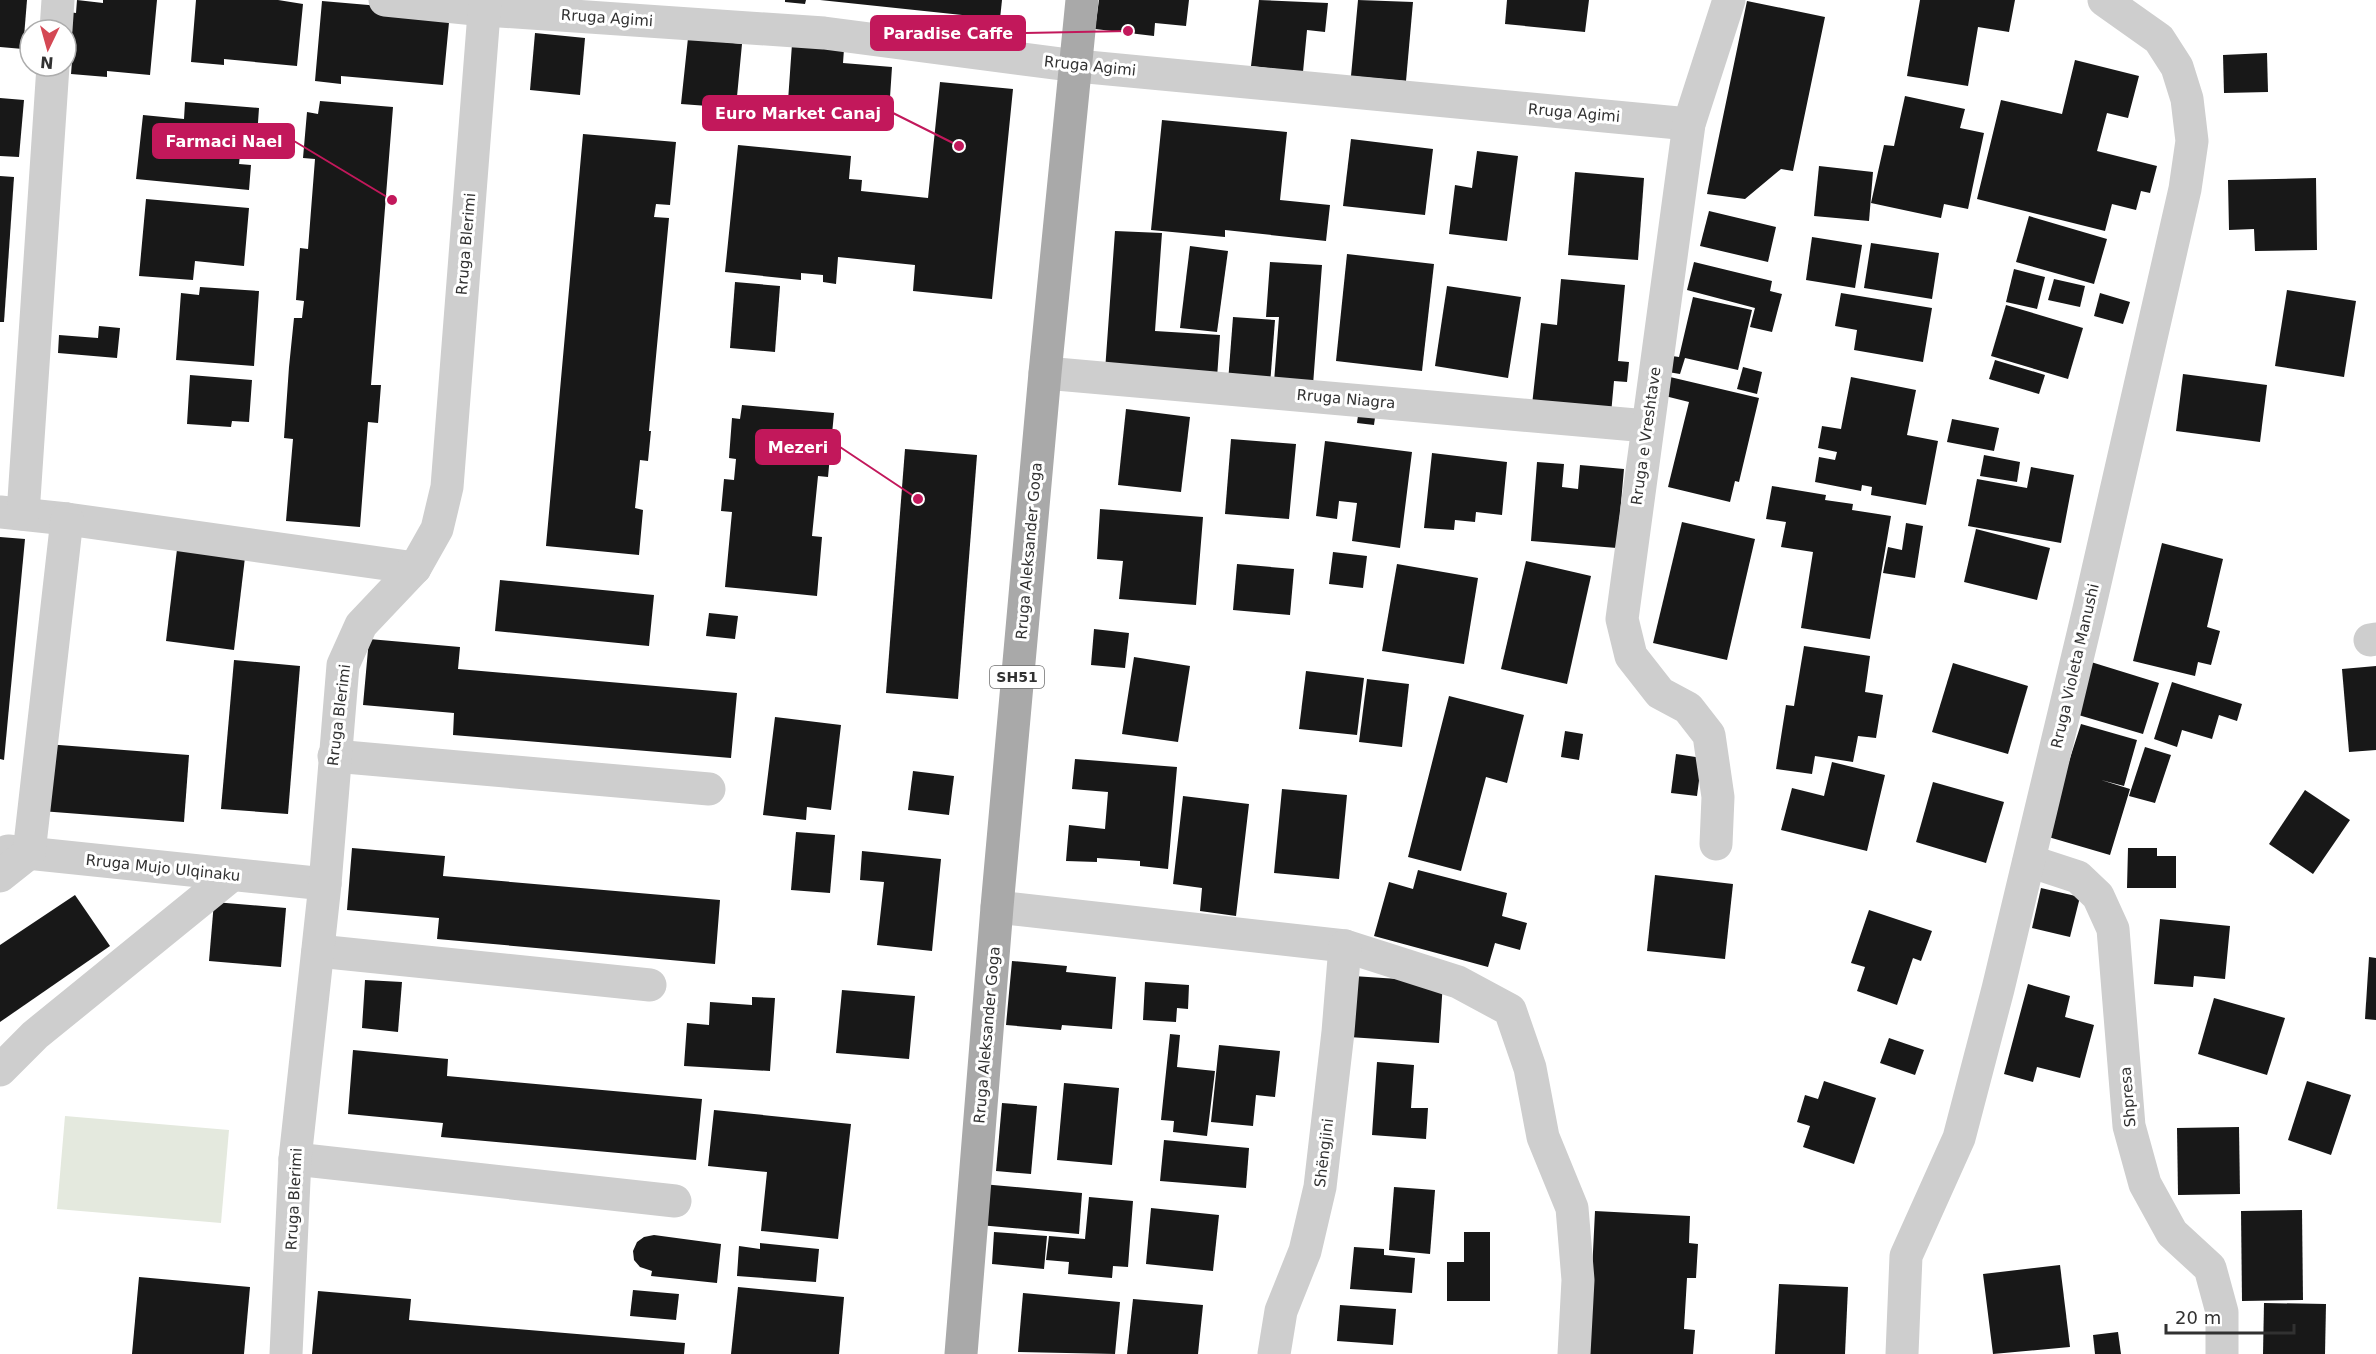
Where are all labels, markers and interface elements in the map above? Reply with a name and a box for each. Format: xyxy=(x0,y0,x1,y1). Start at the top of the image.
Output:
street label: Rruga Agimi xyxy=(560,6,654,30)
callout: Paradise Caffe xyxy=(871,16,1025,50)
north arrow xyxy=(18,18,78,78)
text: Paradise Caffe xyxy=(883,24,1013,43)
text: N xyxy=(39,52,54,72)
street label: Rruga Agimi xyxy=(1043,52,1137,80)
callout: Euro Market Canaj xyxy=(703,96,893,130)
street label: Rruga Agimi xyxy=(1527,100,1621,126)
text: Euro Market Canaj xyxy=(715,104,881,123)
callout: Farmaci Nael xyxy=(153,124,294,158)
text: Farmaci Nael xyxy=(165,132,283,151)
street label: Rruga Blerimi xyxy=(453,192,479,296)
street label: Rruga e Vreshtave xyxy=(1627,366,1665,506)
street label: Rruga Niagra xyxy=(1296,386,1396,412)
callout: Mezeri xyxy=(756,430,840,464)
text: Mezeri xyxy=(768,438,828,457)
street label: Rruga Aleksander Goga xyxy=(1012,462,1046,640)
street label: Rruga Violeta Manushi xyxy=(2047,582,2103,750)
street label: Rruga Blerimi xyxy=(324,663,354,767)
road number: SH51 xyxy=(990,666,1044,688)
street label: Rruga Mujo Ulqinaku xyxy=(85,851,241,885)
street label: Rruga Aleksander Goga xyxy=(970,946,1004,1124)
street label: Shpresa xyxy=(2116,1066,2140,1128)
street label: Shëngjini xyxy=(1311,1118,1337,1188)
street label: Rruga Blerimi xyxy=(282,1147,306,1251)
scale bar xyxy=(2166,1297,2294,1335)
text: 20 m xyxy=(2175,1307,2221,1328)

